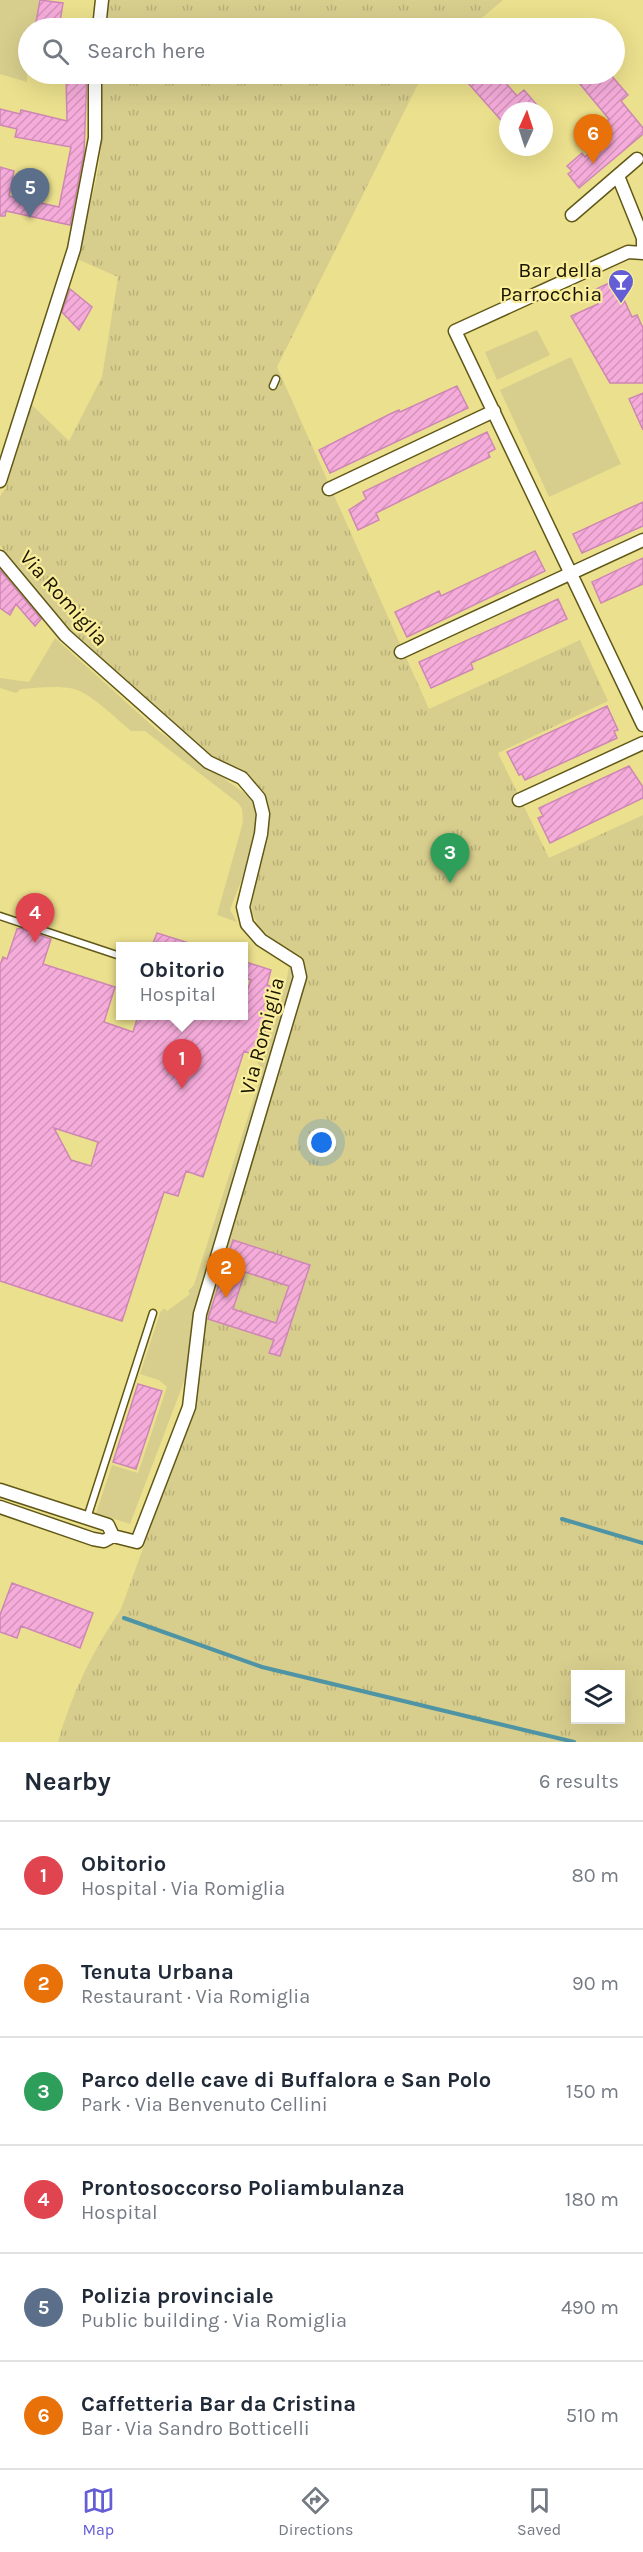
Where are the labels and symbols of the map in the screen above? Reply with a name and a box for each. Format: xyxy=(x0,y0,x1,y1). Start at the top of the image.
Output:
north arrow xyxy=(499,102,553,156)
pin: 6 xyxy=(574,114,612,164)
pin: 5 xyxy=(10,168,50,218)
place label: Bar della Parrocchia xyxy=(500,258,602,306)
bar icon: Bar della Parrocchia xyxy=(606,267,636,305)
street label: Via Romiglia xyxy=(15,545,113,651)
pin: 3 xyxy=(430,834,470,883)
pin: 4 xyxy=(15,894,54,943)
street label: Via Romiglia xyxy=(235,975,289,1097)
pin: 1 xyxy=(162,1040,201,1089)
your location xyxy=(307,1128,336,1157)
pin: 2 xyxy=(206,1248,246,1298)

